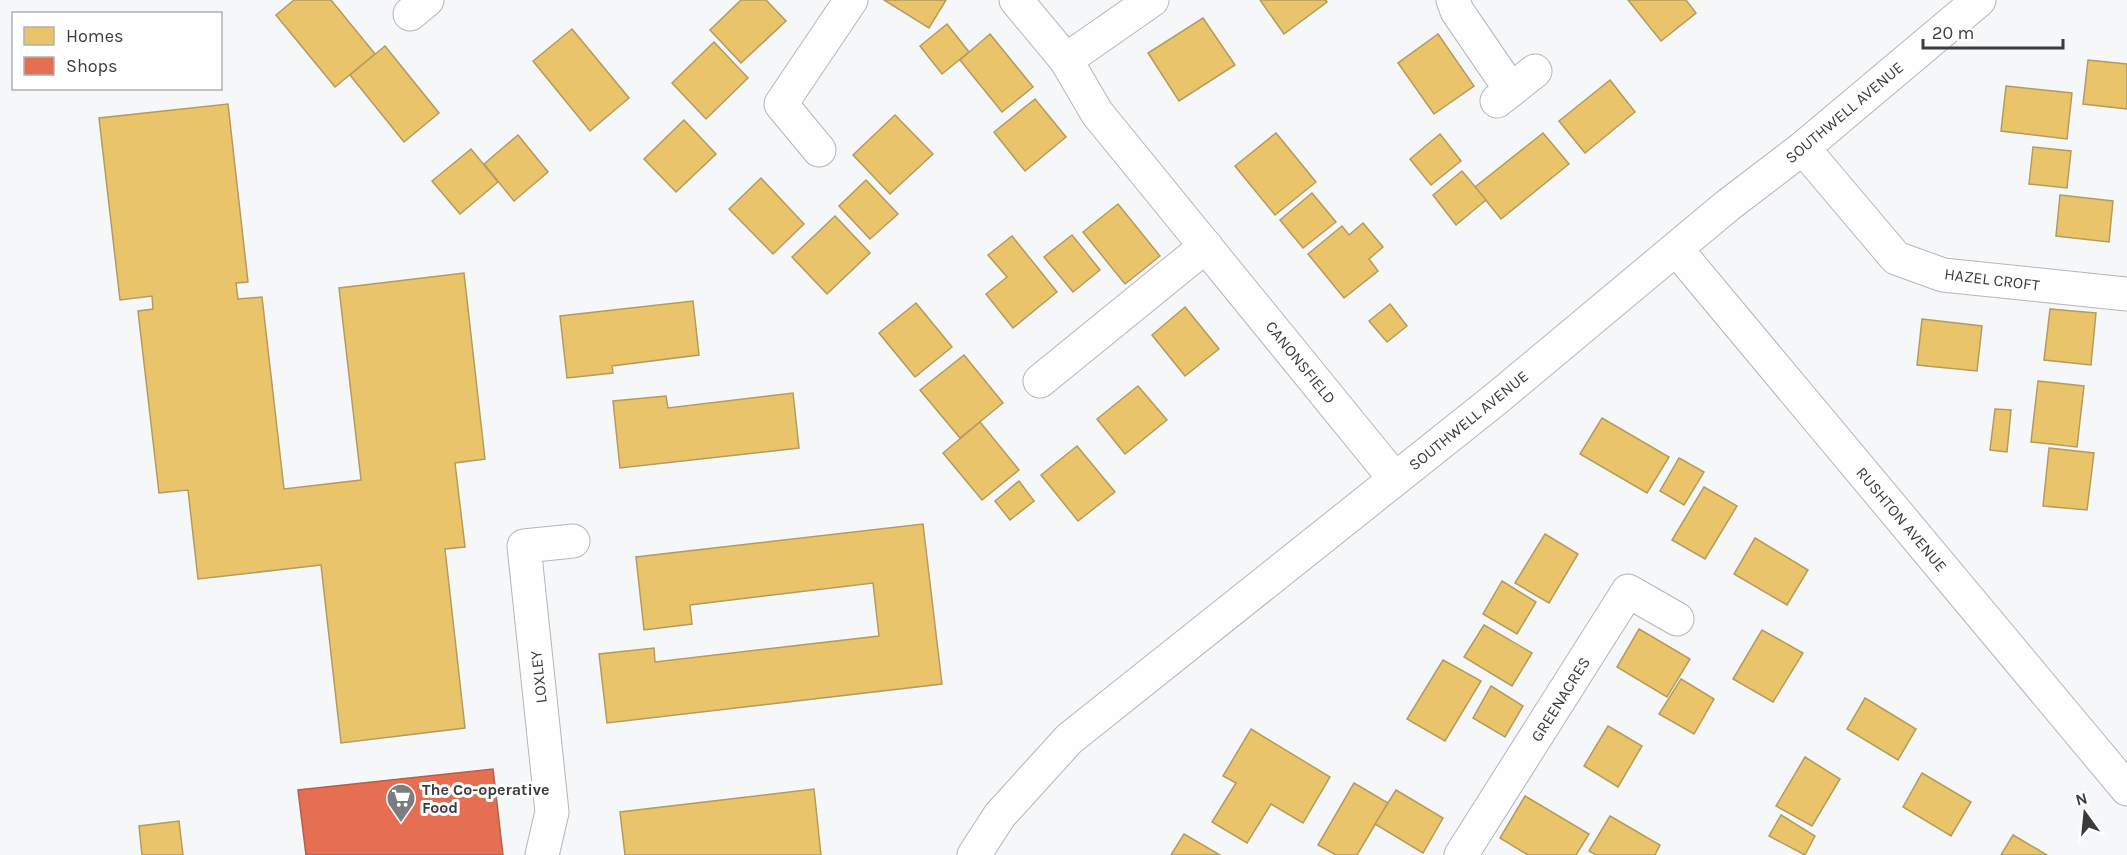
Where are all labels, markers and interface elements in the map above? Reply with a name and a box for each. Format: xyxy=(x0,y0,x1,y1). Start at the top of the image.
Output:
legend xyxy=(12,12,222,90)
scale bar xyxy=(1923,12,2062,50)
text: 20 m xyxy=(1932,22,1974,44)
text: Homes xyxy=(66,25,123,47)
text: Shops xyxy=(66,55,118,77)
street label: SOUTHWELL AVENUE xyxy=(1781,57,1907,167)
street label: HAZEL CROFT xyxy=(1943,264,2041,295)
street label: CANONSFIELD xyxy=(1262,317,1340,407)
street label: SOUTHWELL AVENUE xyxy=(1405,366,1532,474)
street label: RUSHTON AVENUE xyxy=(1852,463,1951,576)
street label: LOXLEY xyxy=(526,649,551,704)
street label: GREENACRES xyxy=(1527,653,1594,745)
place label: The Co-operative Food xyxy=(422,780,549,817)
supermarket icon: The Co-operative Food xyxy=(385,782,417,824)
north arrow xyxy=(2055,783,2115,843)
text: N xyxy=(2073,788,2089,810)

